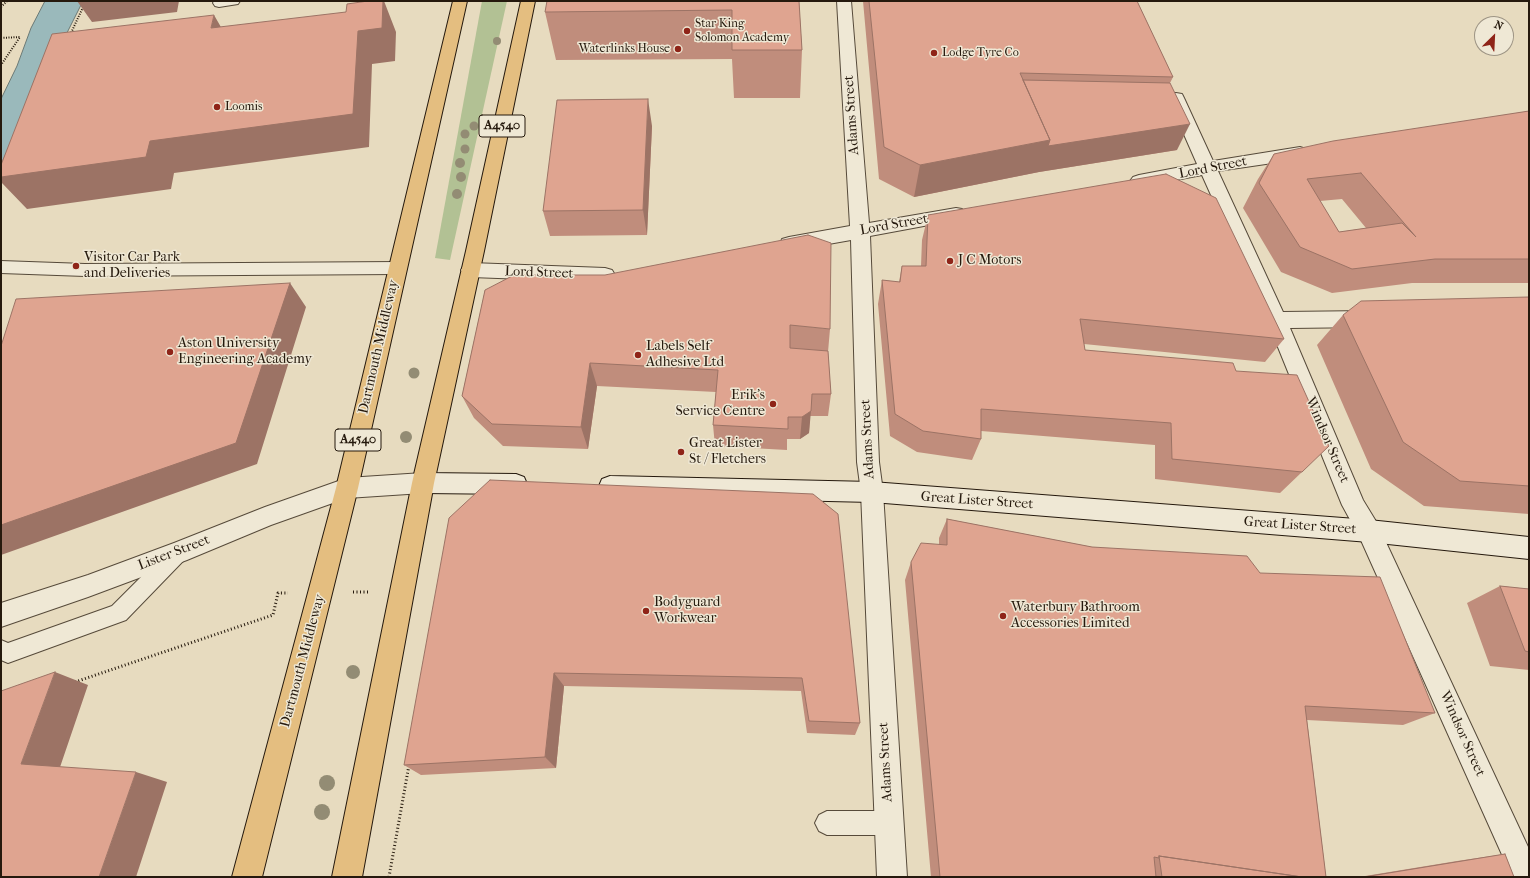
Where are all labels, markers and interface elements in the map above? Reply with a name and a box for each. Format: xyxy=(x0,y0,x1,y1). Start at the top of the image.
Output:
north arrow xyxy=(1474,16,1514,56)
place label: Star King Solomon Academy xyxy=(695,17,789,45)
text: N xyxy=(1492,18,1505,33)
marker: Star King Solomon Academy xyxy=(682,26,692,36)
place label: Waterlinks House xyxy=(579,42,670,56)
marker: Waterlinks House xyxy=(673,44,683,54)
place label: Lodge Tyre Co xyxy=(942,46,1019,60)
marker: Lodge Tyre Co xyxy=(929,48,939,58)
street label: Adams Street xyxy=(841,75,863,155)
place label: Loomis xyxy=(225,100,262,114)
marker: Loomis xyxy=(212,102,222,112)
road number: A4540 xyxy=(479,115,525,137)
street label: Lord Street xyxy=(1178,153,1248,183)
street label: Lord Street xyxy=(859,211,929,239)
place label: Visitor Car Park and Deliveries xyxy=(84,250,180,282)
place label: J C Motors xyxy=(958,253,1021,269)
marker: J C Motors xyxy=(945,256,955,266)
marker: Visitor Car Park and Deliveries xyxy=(71,261,81,271)
street label: Lord Street xyxy=(504,263,574,283)
street label: Dartmouth Middleway xyxy=(355,278,403,416)
place label: Aston University Engineering Academy xyxy=(178,336,312,368)
place label: Labels Self Adhesive Ltd xyxy=(646,339,724,372)
marker: Aston University Engineering Academy xyxy=(165,347,175,357)
marker: Labels Self Adhesive Ltd xyxy=(633,350,643,360)
place label: Erik's Service Centre xyxy=(676,388,765,420)
street label: Windsor Street xyxy=(1301,395,1353,485)
marker: Erik's Service Centre xyxy=(768,399,778,409)
street label: Adams Street xyxy=(858,399,878,479)
road number: A4540 xyxy=(335,429,381,451)
place label: Great Lister St / Fletchers xyxy=(689,436,766,468)
marker: Great Lister St / Fletchers xyxy=(676,447,686,457)
street label: Great Lister Street xyxy=(920,489,1034,513)
street label: Great Lister Street xyxy=(1243,514,1357,538)
street label: Lister Street xyxy=(136,532,212,574)
street label: Dartmouth Middleway xyxy=(277,593,329,729)
place label: Bodyguard Workwear xyxy=(654,595,720,628)
place label: Waterbury Bathroom Accessories Limited xyxy=(1011,600,1140,632)
marker: Bodyguard Workwear xyxy=(641,606,651,616)
marker: Waterbury Bathroom Accessories Limited xyxy=(998,611,1008,621)
street label: Windsor Street xyxy=(1436,689,1488,779)
street label: Adams Street xyxy=(876,722,896,802)

